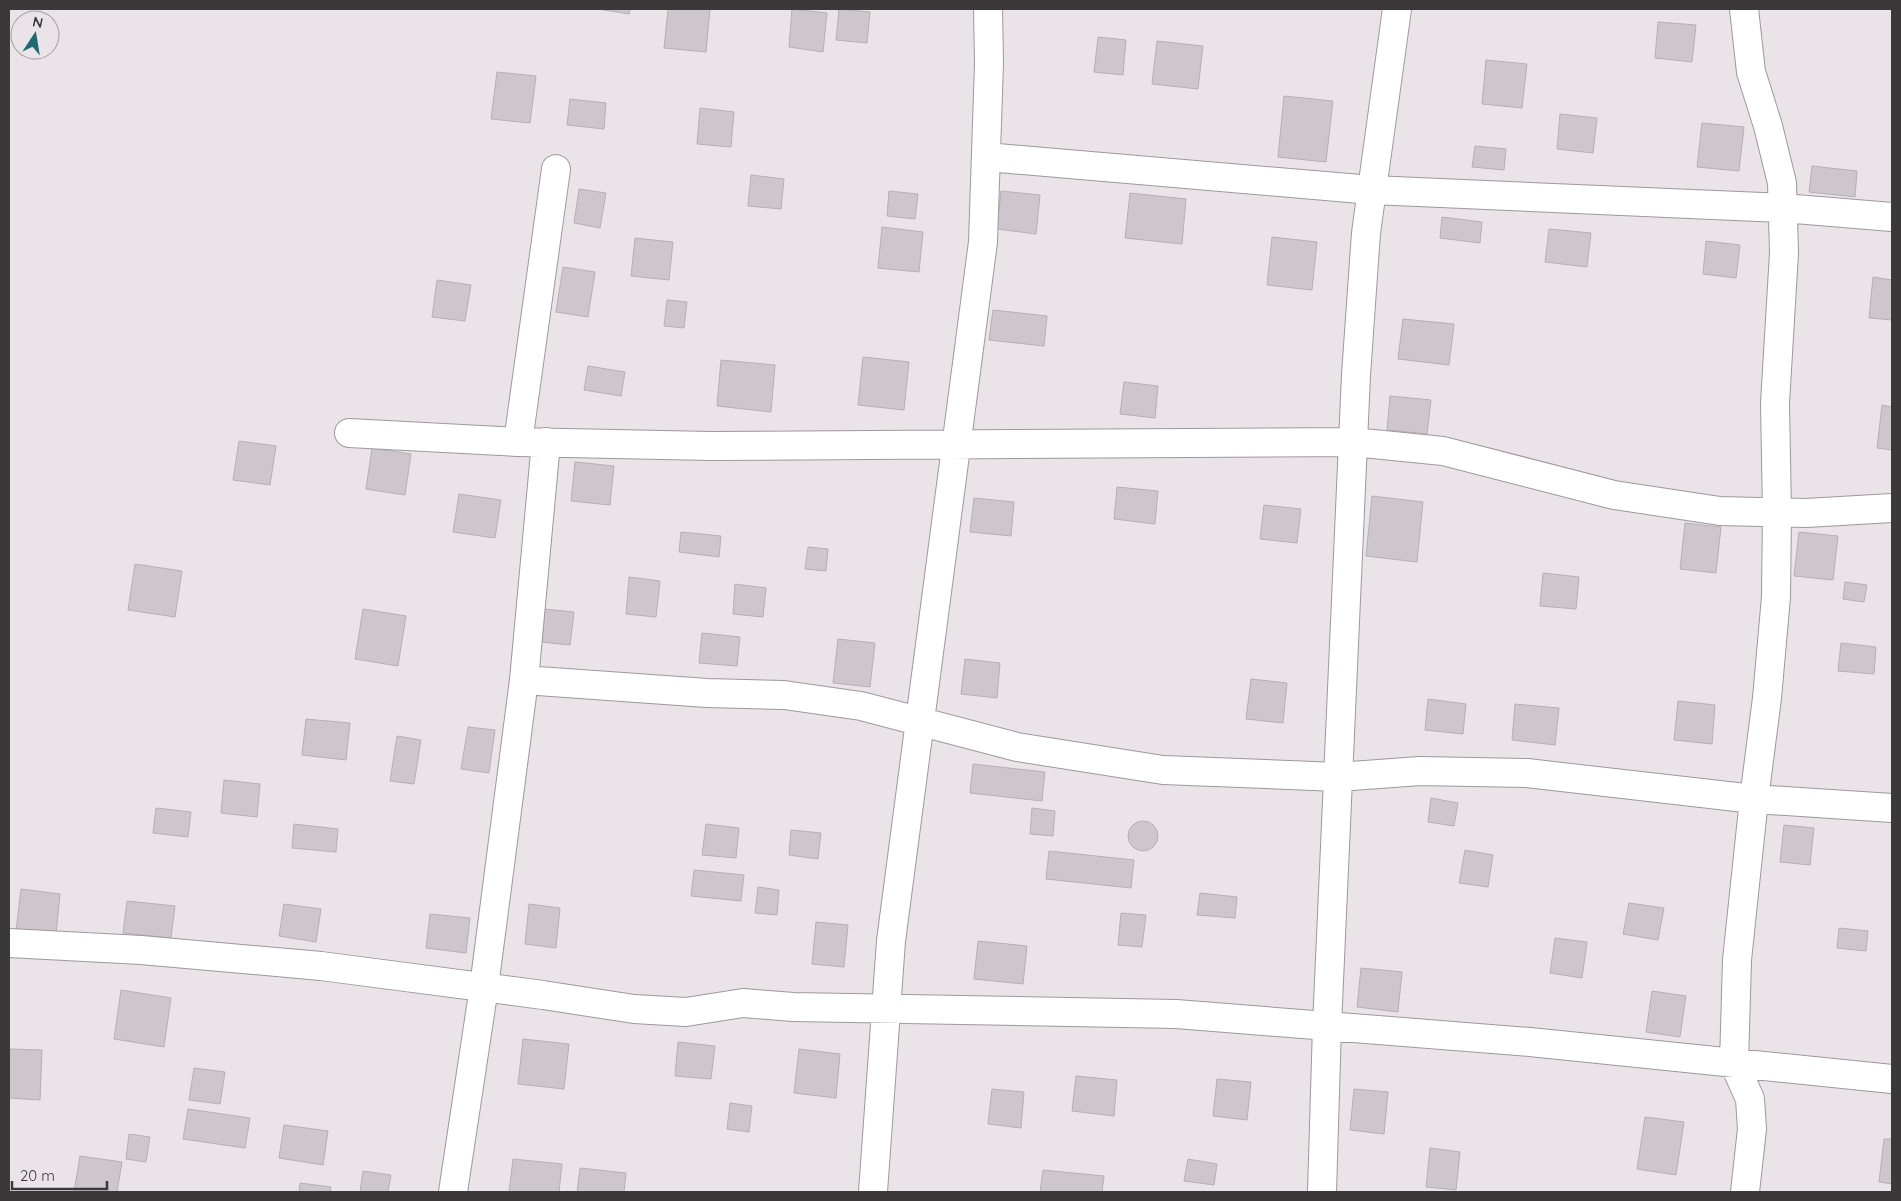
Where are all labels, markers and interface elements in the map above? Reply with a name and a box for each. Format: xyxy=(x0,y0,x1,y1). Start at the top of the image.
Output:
north arrow xyxy=(10,10,60,60)
text: N xyxy=(31,12,45,32)
scale bar xyxy=(12,1158,108,1190)
text: 20 m xyxy=(20,1166,55,1185)

